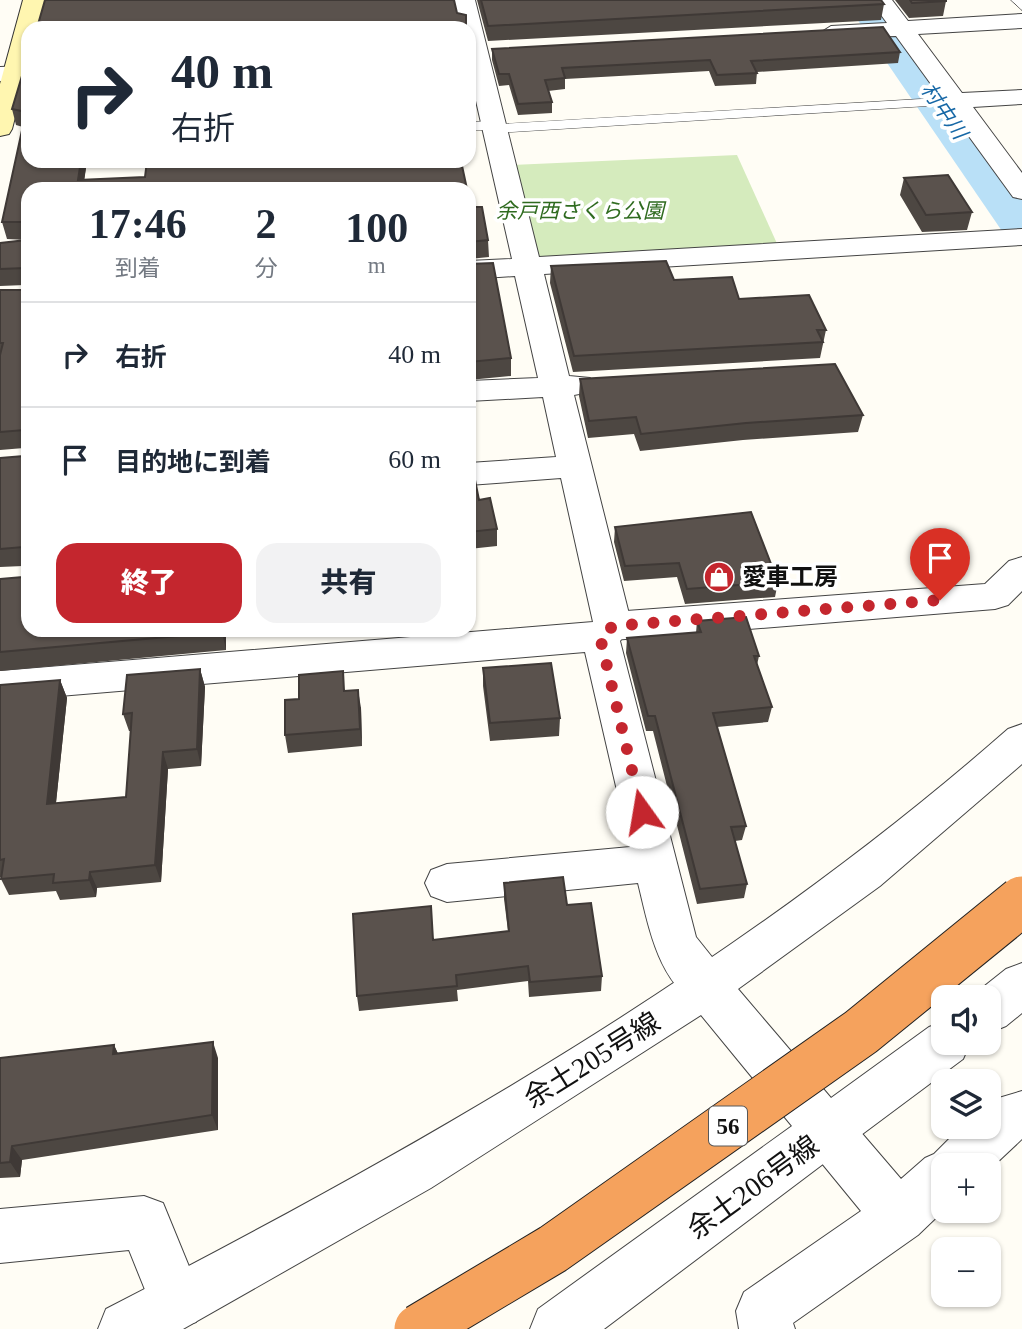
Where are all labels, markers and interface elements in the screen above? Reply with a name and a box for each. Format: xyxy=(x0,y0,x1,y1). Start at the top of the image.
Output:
text: 40 m xyxy=(171,44,273,99)
icon: right xyxy=(56,49,147,140)
water label: 村中川 xyxy=(916,78,973,145)
text: 右折 xyxy=(171,110,235,146)
park label: 余戸西さくら公園 xyxy=(496,199,667,223)
text: 17:46 xyxy=(89,201,187,247)
text: 2 xyxy=(256,201,277,247)
text: 100 xyxy=(345,205,408,251)
text: m xyxy=(368,253,386,278)
text: 到着 xyxy=(115,256,161,281)
text: 分 xyxy=(255,256,278,281)
icon: right xyxy=(56,336,94,374)
text: 40 m xyxy=(388,340,441,369)
text: 右折 xyxy=(115,343,167,372)
icon: arrive xyxy=(56,441,94,479)
text: 60 m xyxy=(388,445,441,474)
text: 目的地に到着 xyxy=(115,448,271,477)
pin xyxy=(910,528,970,600)
icon: arrive xyxy=(921,539,959,577)
button: 終了 xyxy=(56,543,242,623)
button: 共有 xyxy=(256,543,441,623)
shop icon: 愛車工房 xyxy=(702,560,736,594)
place label: 愛車工房 xyxy=(742,564,838,590)
position arrow xyxy=(605,775,679,849)
map controls xyxy=(931,985,1001,1307)
button: sound xyxy=(931,985,1001,1055)
street label: 余土205号線 xyxy=(518,1006,666,1114)
button: layers xyxy=(931,1069,1001,1139)
road number: 56 xyxy=(709,1106,747,1146)
street label: 余土206号線 xyxy=(682,1129,824,1245)
button: + xyxy=(931,1153,1001,1223)
button: − xyxy=(931,1237,1001,1307)

